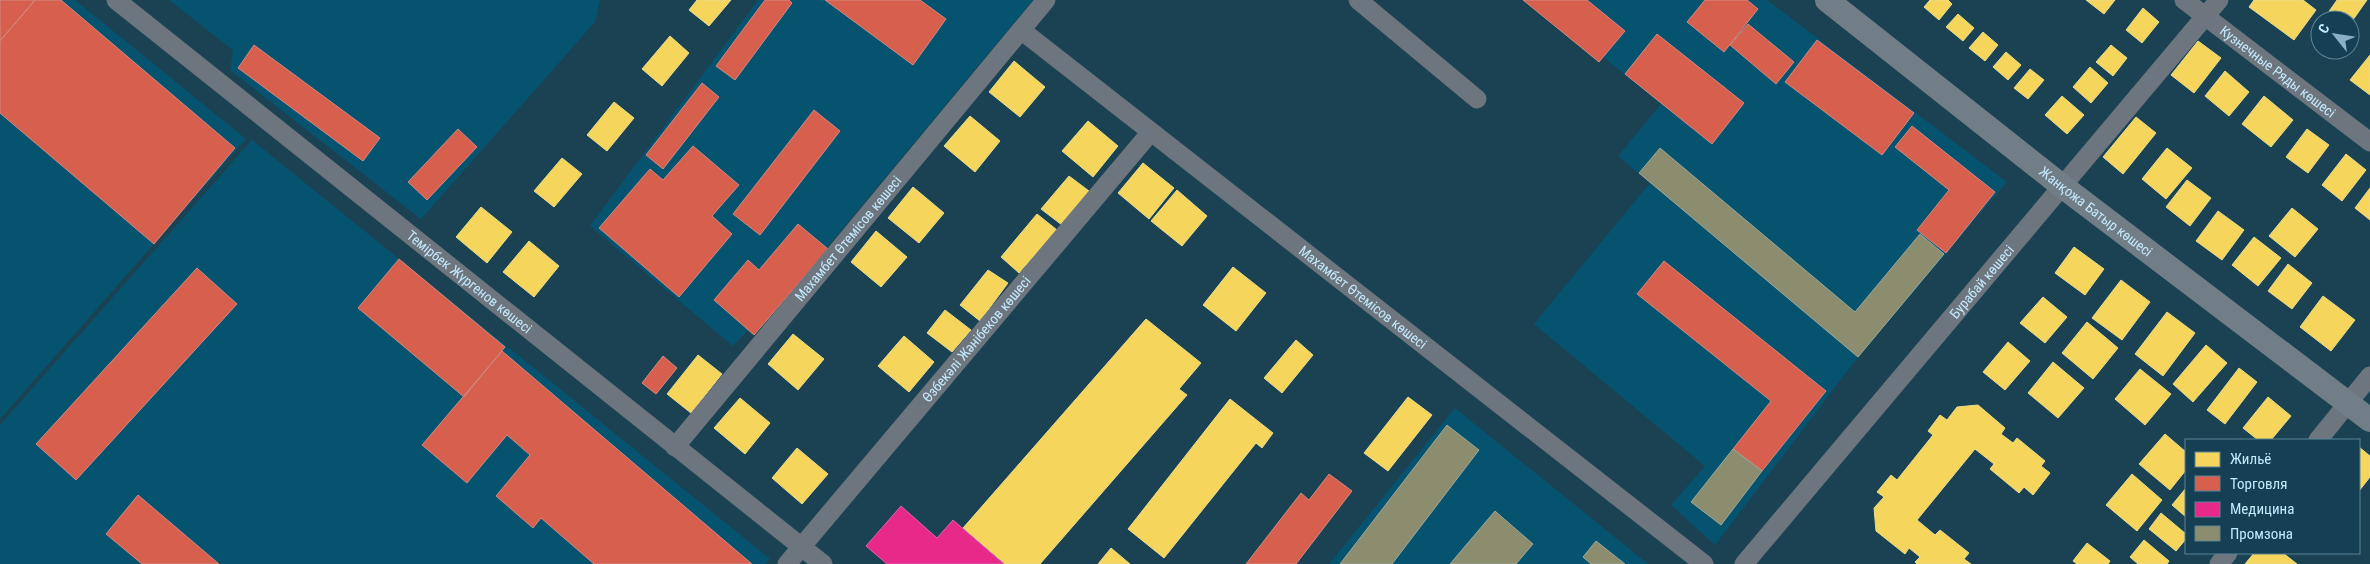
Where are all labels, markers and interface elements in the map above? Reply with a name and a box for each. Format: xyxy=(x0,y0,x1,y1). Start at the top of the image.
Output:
north arrow xyxy=(2310,10,2360,60)
text: С xyxy=(2315,21,2333,36)
street label: Кузнечные Ряды көшесі xyxy=(2217,22,2339,121)
street label: Жанқожа Батыр көшесі xyxy=(2036,163,2155,260)
street label: Махамбет Өтемісов көшесі xyxy=(792,173,905,304)
street label: Темірбек Жүргенов көшесі xyxy=(404,227,535,337)
street label: Махамбет Өтемісов көшесі xyxy=(1296,242,1430,352)
street label: Бурабай көшесі xyxy=(1946,242,2017,322)
street label: Өзбекәлі Жәнібеков көшесі xyxy=(919,273,1034,405)
legend xyxy=(2185,439,2360,554)
text: Жильё xyxy=(2230,450,2271,468)
text: Торговля xyxy=(2230,475,2287,493)
text: Медицина xyxy=(2230,500,2294,518)
text: Промзона xyxy=(2230,525,2293,543)

